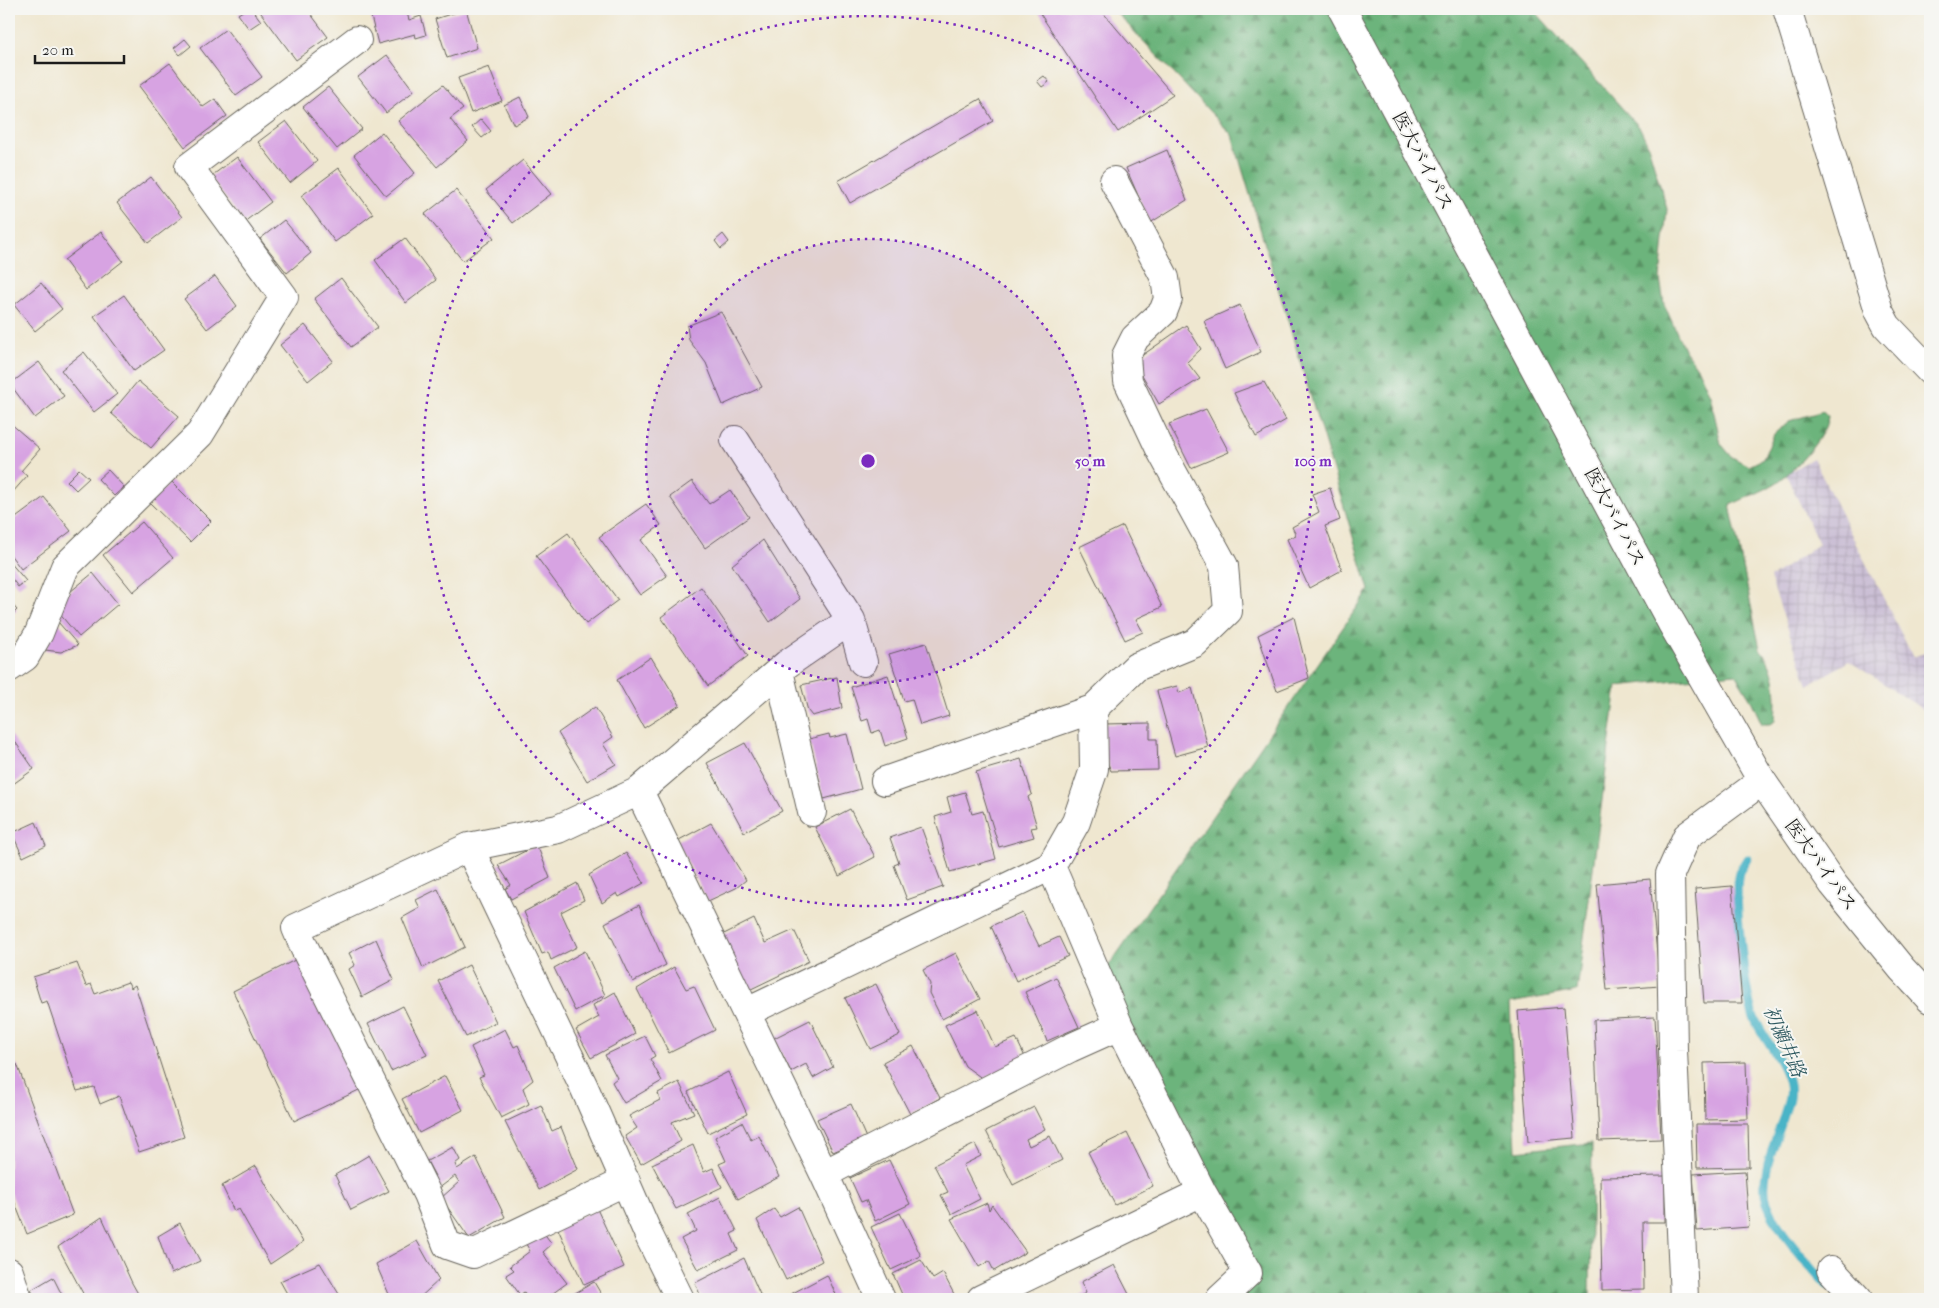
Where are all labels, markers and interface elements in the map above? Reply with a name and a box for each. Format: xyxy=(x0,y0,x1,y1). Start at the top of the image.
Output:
scale bar xyxy=(35,32,124,64)
text: 20 m xyxy=(42,41,74,59)
street label: 医大バイパス xyxy=(1388,109,1457,214)
centre of rings xyxy=(859,452,877,470)
text: 50 m xyxy=(1075,452,1106,470)
text: 100 m xyxy=(1294,452,1332,470)
street label: 医大バイパス xyxy=(1580,465,1649,570)
street label: 医大バイパス xyxy=(1780,816,1861,915)
water label: 初瀬井路 xyxy=(1759,1002,1810,1082)

